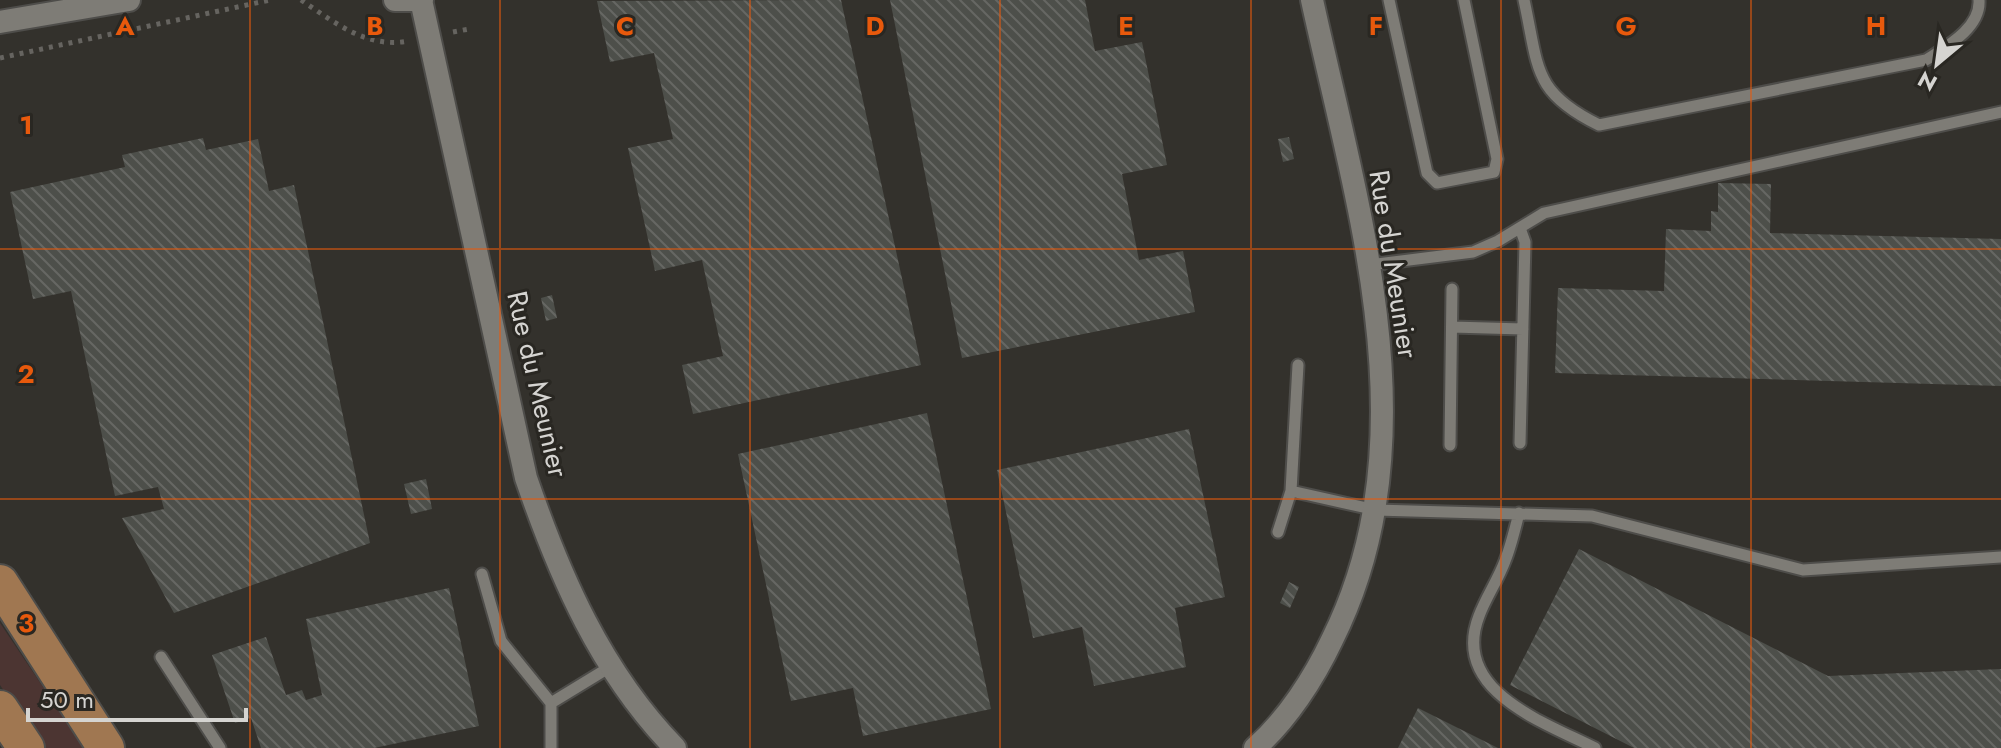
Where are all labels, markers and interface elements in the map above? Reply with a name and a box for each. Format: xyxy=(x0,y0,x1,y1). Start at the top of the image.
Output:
text: A xyxy=(114,7,135,45)
text: B xyxy=(366,7,384,45)
text: C xyxy=(616,7,634,45)
text: D xyxy=(865,7,885,45)
text: E xyxy=(1118,7,1134,45)
text: F xyxy=(1369,7,1383,45)
text: G xyxy=(1615,7,1637,45)
text: H xyxy=(1866,7,1886,45)
north arrow xyxy=(1897,24,1977,104)
text: N xyxy=(1912,63,1943,100)
text: 1 xyxy=(19,106,33,144)
street label: Rue du Meunier xyxy=(1358,167,1429,362)
street label: Rue du Meunier xyxy=(496,287,579,482)
text: 2 xyxy=(17,355,35,393)
text: 3 xyxy=(18,604,34,642)
scale bar xyxy=(28,672,246,722)
text: 50 m xyxy=(40,682,94,717)

